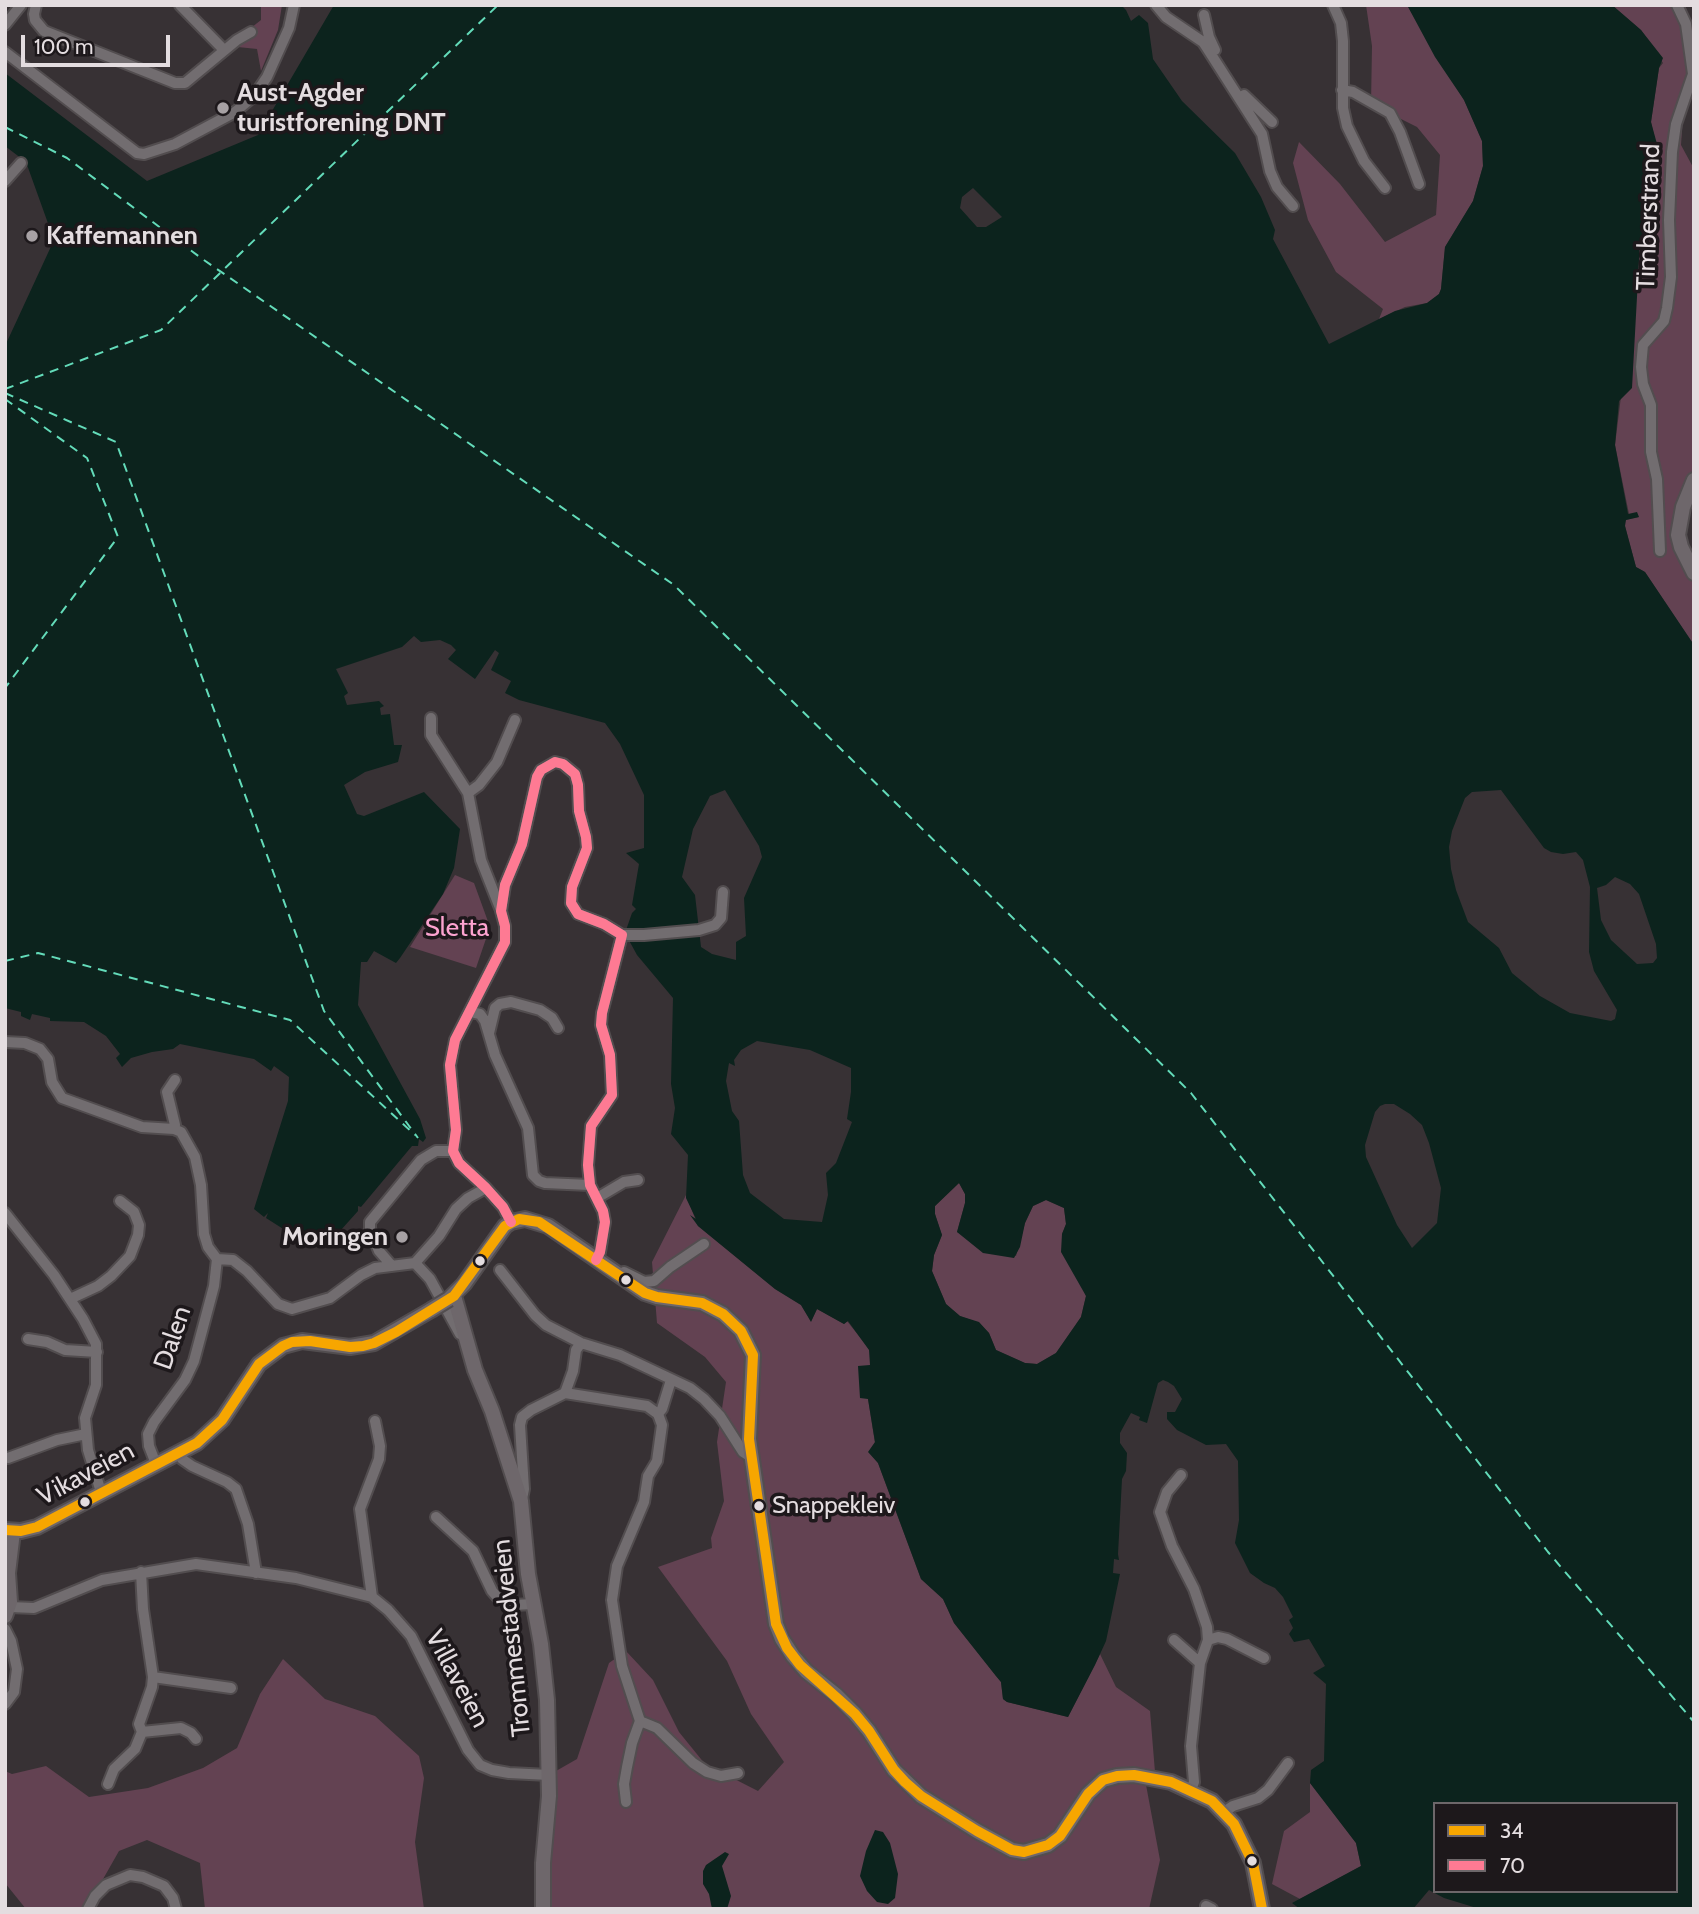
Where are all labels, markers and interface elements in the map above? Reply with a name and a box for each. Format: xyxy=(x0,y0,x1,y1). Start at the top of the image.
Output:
scale bar xyxy=(24,21,173,65)
text: 100 m xyxy=(34,34,93,59)
place label: Aust-Agder turistforening DNT xyxy=(237,77,446,138)
marker: Aust-Agder turistforening DNT xyxy=(215,100,231,116)
street label: Timberstrand xyxy=(1631,143,1667,291)
place label: Kaffemannen xyxy=(46,220,198,252)
marker: Kaffemannen xyxy=(24,228,40,244)
park label: Sletta xyxy=(425,912,489,944)
place label: Moringen xyxy=(282,1221,388,1253)
marker: Moringen xyxy=(394,1229,410,1245)
unlabelled marker xyxy=(473,1254,487,1268)
unlabelled marker xyxy=(619,1273,633,1287)
street label: Dalen xyxy=(148,1302,198,1374)
street label: Vikaveien xyxy=(32,1436,140,1512)
place label: Snappekleiv xyxy=(772,1492,895,1520)
unlabelled marker xyxy=(78,1495,92,1509)
marker: Snappekleiv xyxy=(752,1499,766,1513)
street label: Trommestadveien xyxy=(486,1538,538,1738)
street label: Villaveien xyxy=(418,1625,496,1733)
legend xyxy=(1433,1802,1678,1893)
text: 34 xyxy=(1500,1818,1524,1843)
text: 70 xyxy=(1500,1853,1525,1878)
unlabelled marker xyxy=(1245,1854,1259,1868)

